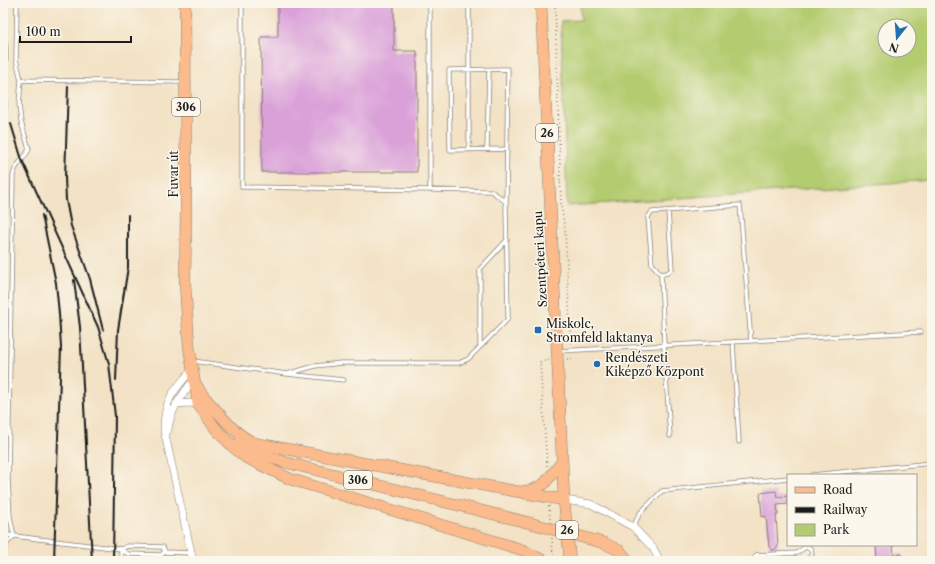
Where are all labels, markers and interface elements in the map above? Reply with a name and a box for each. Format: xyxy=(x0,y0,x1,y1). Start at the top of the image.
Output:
scale bar xyxy=(20,18,131,44)
north arrow xyxy=(877,18,917,58)
text: 100 m xyxy=(26,24,61,39)
text: N xyxy=(887,39,901,56)
road number: 306 xyxy=(172,98,200,116)
road number: 26 xyxy=(536,124,558,142)
street label: Fuvar út xyxy=(166,150,181,197)
street label: Szentpéteri kapu xyxy=(530,210,550,308)
place label: Miskolc, Stromfeld laktanya xyxy=(546,316,654,345)
marker: Miskolc, Stromfeld laktanya xyxy=(533,325,543,335)
place label: Rendészeti Kiképző Központ xyxy=(605,350,705,379)
marker: Rendészeti Kiképző Központ xyxy=(592,359,602,369)
road number: 306 xyxy=(344,471,372,489)
legend xyxy=(787,474,917,546)
text: Road xyxy=(823,482,853,497)
text: Railway xyxy=(823,502,868,517)
road number: 26 xyxy=(556,521,578,539)
text: Park xyxy=(823,522,850,537)

